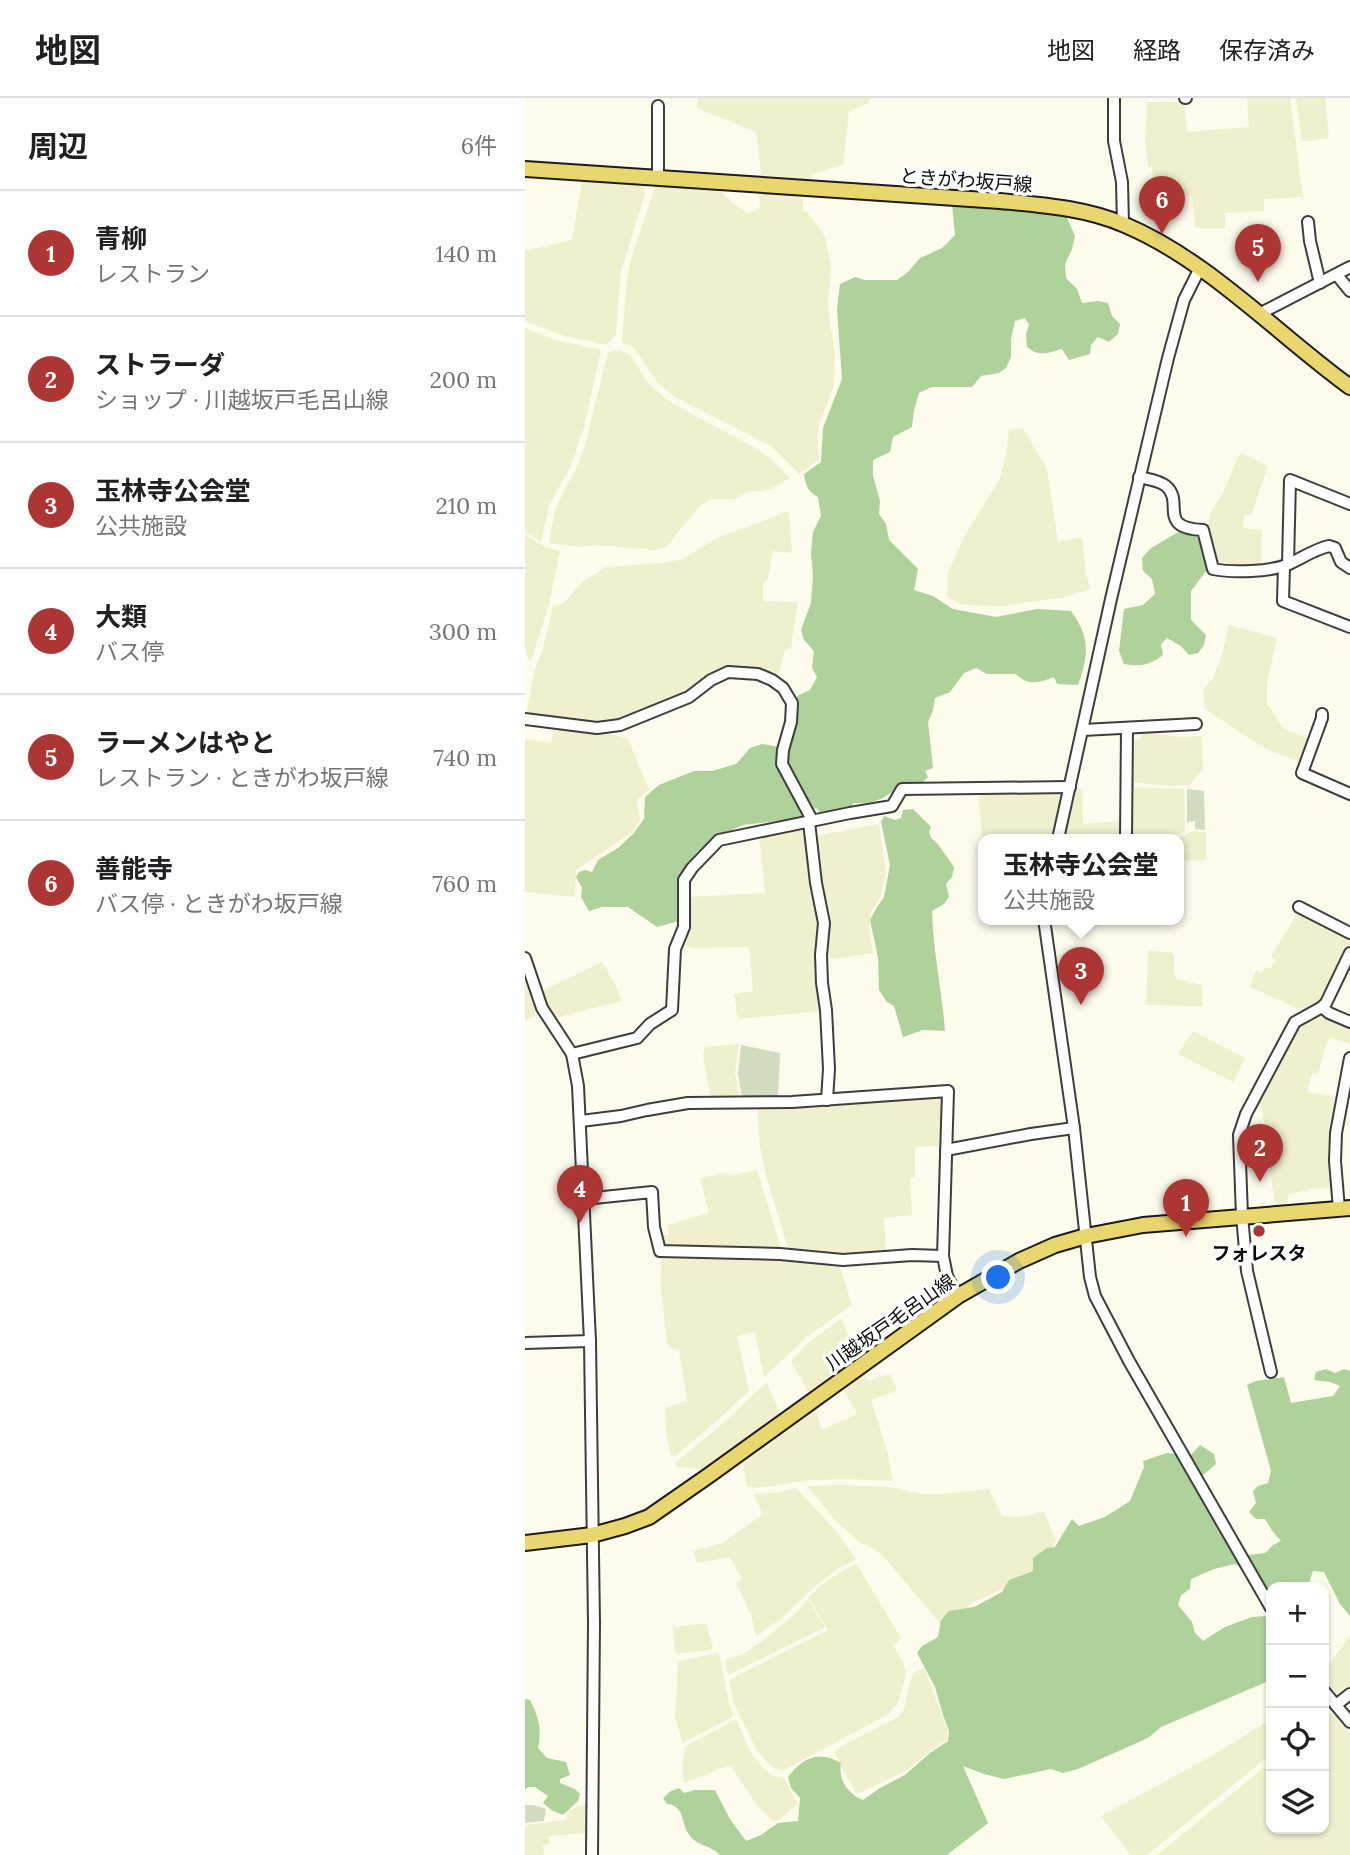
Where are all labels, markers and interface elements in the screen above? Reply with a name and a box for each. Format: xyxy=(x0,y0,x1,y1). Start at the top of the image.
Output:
text: 地図 xyxy=(35,29,101,71)
text: 地図 xyxy=(1047,35,1095,66)
text: 経路 xyxy=(1133,35,1181,66)
text: 保存済み xyxy=(1219,35,1315,66)
text: 周辺 xyxy=(28,127,88,165)
text: 6件 xyxy=(461,131,497,160)
street label: ときがわ坂戸線 xyxy=(899,163,1033,197)
pin: 6 xyxy=(1139,176,1185,234)
text: 青柳 xyxy=(95,222,147,255)
pin: 5 xyxy=(1235,224,1281,282)
text: 1 xyxy=(46,239,56,268)
text: 140 m xyxy=(435,239,497,268)
text: レストラン xyxy=(95,259,210,288)
text: ストラーダ xyxy=(95,348,225,381)
text: 2 xyxy=(45,365,57,394)
text: 200 m xyxy=(429,365,497,394)
text: ショップ · 川越坂戸毛呂山線 xyxy=(95,385,389,414)
text: 玉林寺公会堂 xyxy=(95,474,251,507)
text: 3 xyxy=(45,491,57,520)
text: 210 m xyxy=(435,491,497,520)
text: 公共施設 xyxy=(95,511,187,540)
text: 大類 xyxy=(95,600,147,633)
text: 4 xyxy=(45,617,57,646)
text: 300 m xyxy=(429,617,497,646)
text: バス停 xyxy=(95,637,164,666)
text: ラーメンはやと xyxy=(95,726,276,759)
text: 5 xyxy=(45,743,57,772)
text: 740 m xyxy=(433,743,497,772)
text: レストラン · ときがわ坂戸線 xyxy=(95,763,389,792)
popup xyxy=(978,834,1184,925)
text: 玉林寺公会堂 xyxy=(1003,848,1159,881)
text: 善能寺 xyxy=(95,852,173,885)
text: 6 xyxy=(44,869,58,898)
text: 760 m xyxy=(432,869,497,898)
text: 公共施設 xyxy=(1003,885,1095,914)
text: バス停 · ときがわ坂戸線 xyxy=(95,889,343,918)
pin: 3 xyxy=(1058,947,1104,1005)
pin: 2 xyxy=(1237,1124,1283,1182)
pin: 4 xyxy=(557,1165,603,1223)
pin: 1 xyxy=(1163,1179,1209,1237)
marker: フォレスタ xyxy=(1251,1223,1267,1239)
place label: フォレスタ xyxy=(1211,1241,1307,1265)
your location xyxy=(981,1260,1015,1294)
street label: 川越坂戸毛呂山線 xyxy=(821,1269,959,1375)
map controls xyxy=(1266,1582,1329,1834)
button: + xyxy=(1266,1582,1329,1645)
button: − xyxy=(1266,1645,1329,1708)
button: locate xyxy=(1266,1708,1329,1771)
button: layers xyxy=(1266,1771,1329,1834)

